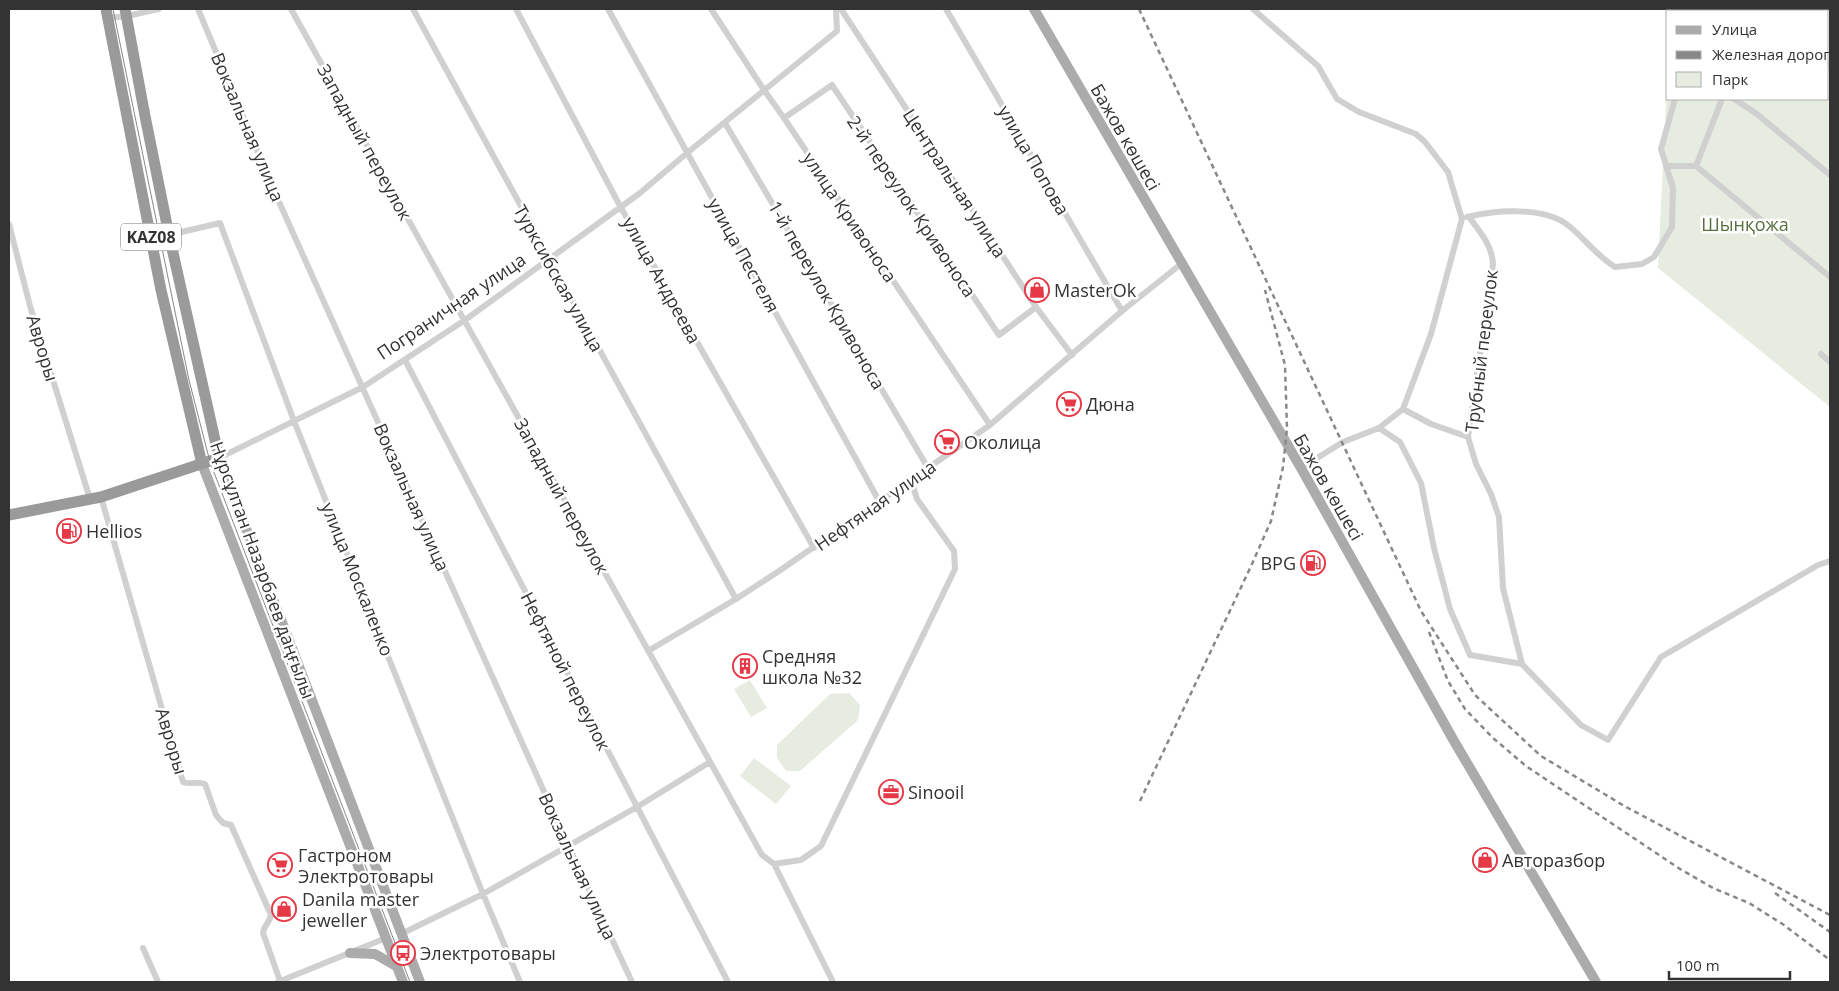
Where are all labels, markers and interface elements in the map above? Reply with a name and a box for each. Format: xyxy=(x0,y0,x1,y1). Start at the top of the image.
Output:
legend xyxy=(1666,10,1829,100)
text: Улица xyxy=(1712,19,1757,39)
text: Железная дорога xyxy=(1712,44,1838,64)
street label: Вокзальная улица xyxy=(206,49,290,205)
street label: Западный переулок xyxy=(312,60,418,225)
text: Парк xyxy=(1712,69,1748,89)
street label: Бажов көшесі xyxy=(1086,79,1166,195)
street label: улица Попова xyxy=(993,101,1075,219)
street label: Центральная улица xyxy=(898,104,1012,262)
street label: 2-й переулок Кривоноса xyxy=(842,111,982,301)
street label: улица Кривоноса xyxy=(798,147,902,287)
street label: улица Пестеля xyxy=(703,193,785,317)
street label: 1-й переулок Кривоноса xyxy=(763,196,891,394)
street label: Турксибская улица xyxy=(509,200,609,356)
street label: улица Андреева xyxy=(617,212,707,348)
park label: Шынқожа xyxy=(1701,212,1789,236)
road number: KAZ08 xyxy=(121,223,181,250)
street label: Пограничная улица xyxy=(372,247,530,365)
street label: Трубный переулок xyxy=(1459,268,1503,434)
shop icon: MasterOk xyxy=(1024,277,1050,303)
place label: MasterOk xyxy=(1054,278,1137,302)
street label: Авроры xyxy=(22,312,64,384)
supermarket icon: Дюна xyxy=(1056,391,1082,417)
place label: Дюна xyxy=(1086,392,1135,416)
street label: Западный переулок xyxy=(509,414,615,579)
street label: Вокзальная улица xyxy=(369,419,455,575)
supermarket icon: Околица xyxy=(934,429,960,455)
street label: Бажов көшесі xyxy=(1289,429,1369,545)
place label: Околица xyxy=(964,430,1041,454)
street label: Нұрсұлтан Назарбаев даңғылы xyxy=(205,438,321,702)
street label: Нефтяная улица xyxy=(810,454,940,556)
street label: улица Москаленко xyxy=(316,499,400,659)
fuel station icon: Hellios xyxy=(56,518,82,544)
place label: Hellios xyxy=(86,519,142,543)
fuel station icon: BPG xyxy=(1300,550,1326,576)
place label: BPG xyxy=(1260,551,1296,575)
street label: Нефтяной переулок xyxy=(516,588,617,755)
place label: Средняя школа №32 xyxy=(762,644,862,689)
building icon: Средняя школа №32 xyxy=(732,653,758,679)
street label: Авроры xyxy=(151,705,193,777)
office icon: Sinooil xyxy=(878,779,904,805)
place label: Sinooil xyxy=(908,780,964,804)
street label: Вокзальная улица xyxy=(533,789,623,943)
place label: Гастроном Электротовары xyxy=(298,843,434,888)
shop icon: Авторазбор xyxy=(1472,847,1498,873)
place label: Авторазбор xyxy=(1502,848,1605,872)
supermarket icon: Гастроном Электротовары xyxy=(267,852,293,878)
place label: Danila master jeweller xyxy=(301,887,420,932)
shop icon: Danila master jeweller xyxy=(271,896,297,922)
bus stop icon: Электротовары xyxy=(390,940,416,966)
place label: Электротовары xyxy=(420,941,556,965)
scale bar xyxy=(1669,948,1790,980)
text: 100 m xyxy=(1676,955,1720,975)

